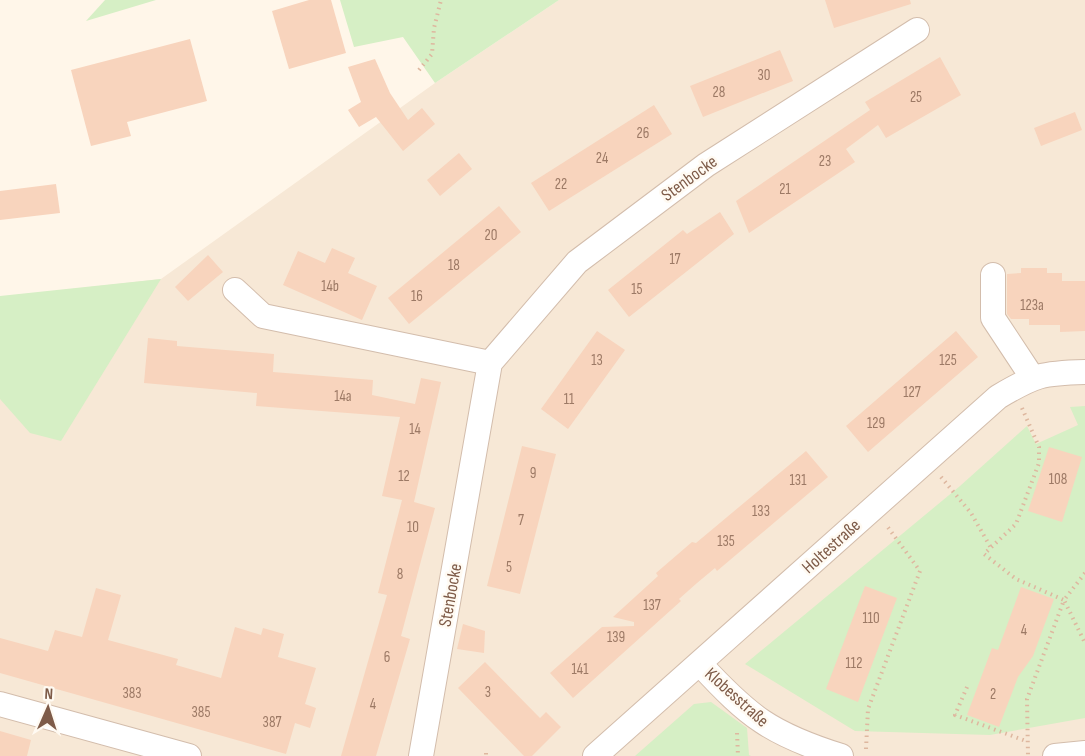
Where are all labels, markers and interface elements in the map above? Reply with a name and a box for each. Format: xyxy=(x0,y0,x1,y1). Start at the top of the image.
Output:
house number: 30 xyxy=(758,66,770,85)
house number: 28 xyxy=(713,83,725,102)
house number: 25 xyxy=(910,88,922,107)
house number: 26 xyxy=(637,124,649,143)
house number: 24 xyxy=(596,149,608,168)
street label: Stenbocke xyxy=(657,151,721,206)
house number: 23 xyxy=(819,152,831,171)
house number: 22 xyxy=(555,175,567,194)
house number: 21 xyxy=(779,180,791,199)
house number: 20 xyxy=(485,226,497,245)
house number: 17 xyxy=(669,250,681,269)
house number: 18 xyxy=(448,256,460,275)
house number: 14b xyxy=(321,277,339,296)
house number: 15 xyxy=(631,280,643,299)
house number: 16 xyxy=(411,287,423,306)
house number: 123a xyxy=(1020,296,1044,315)
house number: 13 xyxy=(591,351,603,370)
house number: 125 xyxy=(939,351,957,370)
house number: 127 xyxy=(903,383,921,402)
house number: 14a xyxy=(334,387,352,406)
house number: 11 xyxy=(564,390,575,409)
house number: 129 xyxy=(867,414,885,433)
house number: 14 xyxy=(409,420,421,439)
house number: 9 xyxy=(530,464,536,483)
house number: 12 xyxy=(398,467,410,486)
house number: 108 xyxy=(1049,470,1067,489)
house number: 131 xyxy=(790,471,807,490)
house number: 133 xyxy=(752,502,770,521)
house number: 7 xyxy=(518,511,524,530)
street label: Holtestraße xyxy=(798,515,865,578)
house number: 10 xyxy=(407,518,419,537)
house number: 135 xyxy=(717,532,735,551)
house number: 5 xyxy=(506,558,512,577)
street label: Stenbocke xyxy=(435,562,466,628)
house number: 8 xyxy=(397,565,403,584)
house number: 137 xyxy=(643,596,661,615)
house number: 110 xyxy=(862,609,880,628)
house number: 4 xyxy=(1021,621,1027,640)
house number: 139 xyxy=(607,628,625,647)
house number: 6 xyxy=(384,648,390,667)
house number: 112 xyxy=(846,654,862,673)
house number: 141 xyxy=(572,660,589,679)
street label: Klobesstraße xyxy=(700,663,773,731)
north arrow xyxy=(18,678,78,738)
house number: 3 xyxy=(485,683,491,702)
house number: 383 xyxy=(122,684,142,703)
text: N xyxy=(44,685,53,704)
house number: 2 xyxy=(990,685,996,704)
house number: 4 xyxy=(370,695,376,714)
house number: 385 xyxy=(192,703,210,722)
house number: 387 xyxy=(263,713,281,732)

